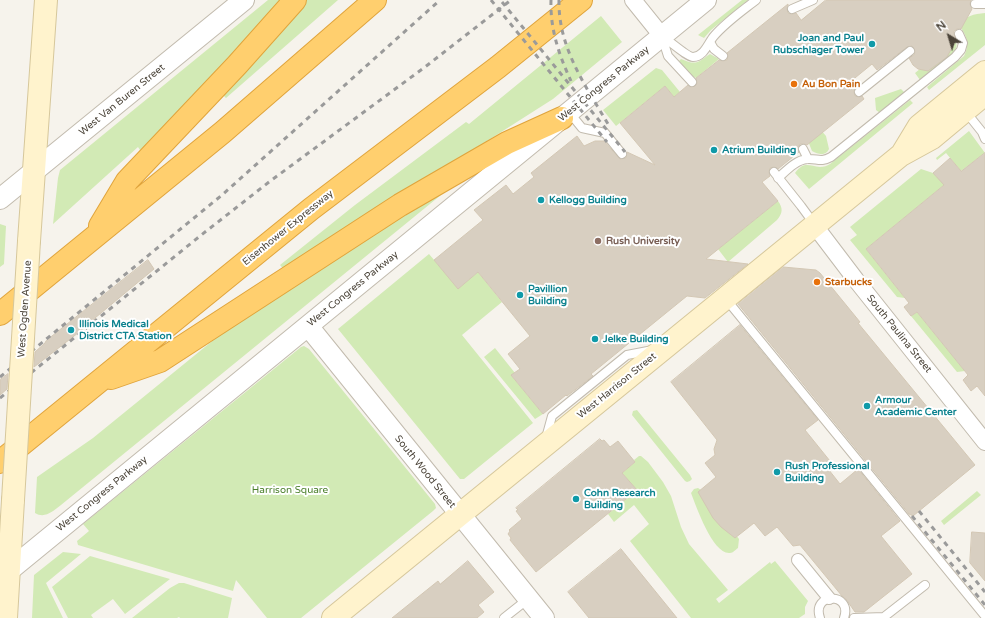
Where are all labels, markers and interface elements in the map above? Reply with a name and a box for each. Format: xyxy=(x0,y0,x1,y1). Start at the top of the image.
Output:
north arrow xyxy=(929,16,969,56)
text: N xyxy=(934,18,949,34)
place label: Joan and Paul Rubschlager Tower xyxy=(773,32,864,56)
marker: Joan and Paul Rubschlager Tower xyxy=(867,39,877,49)
street label: West Congress Parkway xyxy=(556,44,652,124)
street label: West Van Buren Street xyxy=(77,62,167,138)
place label: Au Bon Pain xyxy=(802,78,860,90)
marker: Au Bon Pain xyxy=(789,79,799,89)
place label: Atrium Building xyxy=(722,144,796,156)
marker: Atrium Building xyxy=(709,145,719,155)
street label: Eisenhower Expressway xyxy=(240,188,336,268)
place label: Kellogg Building xyxy=(549,194,627,206)
marker: Kellogg Building xyxy=(536,195,546,205)
place label: Rush University xyxy=(606,235,680,247)
marker: Rush University xyxy=(593,236,603,246)
street label: West Congress Parkway xyxy=(305,249,401,329)
street label: West Ogden Avenue xyxy=(16,260,34,358)
place label: Starbucks xyxy=(825,276,872,288)
marker: Starbucks xyxy=(812,277,822,287)
place label: Pavillion Building xyxy=(528,283,567,306)
marker: Pavillion Building xyxy=(515,290,525,300)
street label: South Paulina Street xyxy=(864,293,934,375)
place label: Illinois Medical District CTA Station xyxy=(79,318,172,342)
marker: Illinois Medical District CTA Station xyxy=(66,325,76,335)
place label: Jelke Building xyxy=(603,333,669,345)
marker: Jelke Building xyxy=(590,334,600,344)
street label: West Harrison Street xyxy=(575,351,659,421)
place label: Armour Academic Center xyxy=(875,394,957,418)
marker: Armour Academic Center xyxy=(862,401,872,411)
street label: South Wood Street xyxy=(392,433,458,511)
street label: West Congress Parkway xyxy=(54,454,150,534)
place label: Rush Professional Building xyxy=(785,460,870,484)
marker: Rush Professional Building xyxy=(772,467,782,477)
park label: Harrison Square xyxy=(252,484,328,496)
place label: Cohn Research Building xyxy=(584,487,656,510)
marker: Cohn Research Building xyxy=(571,494,581,504)

